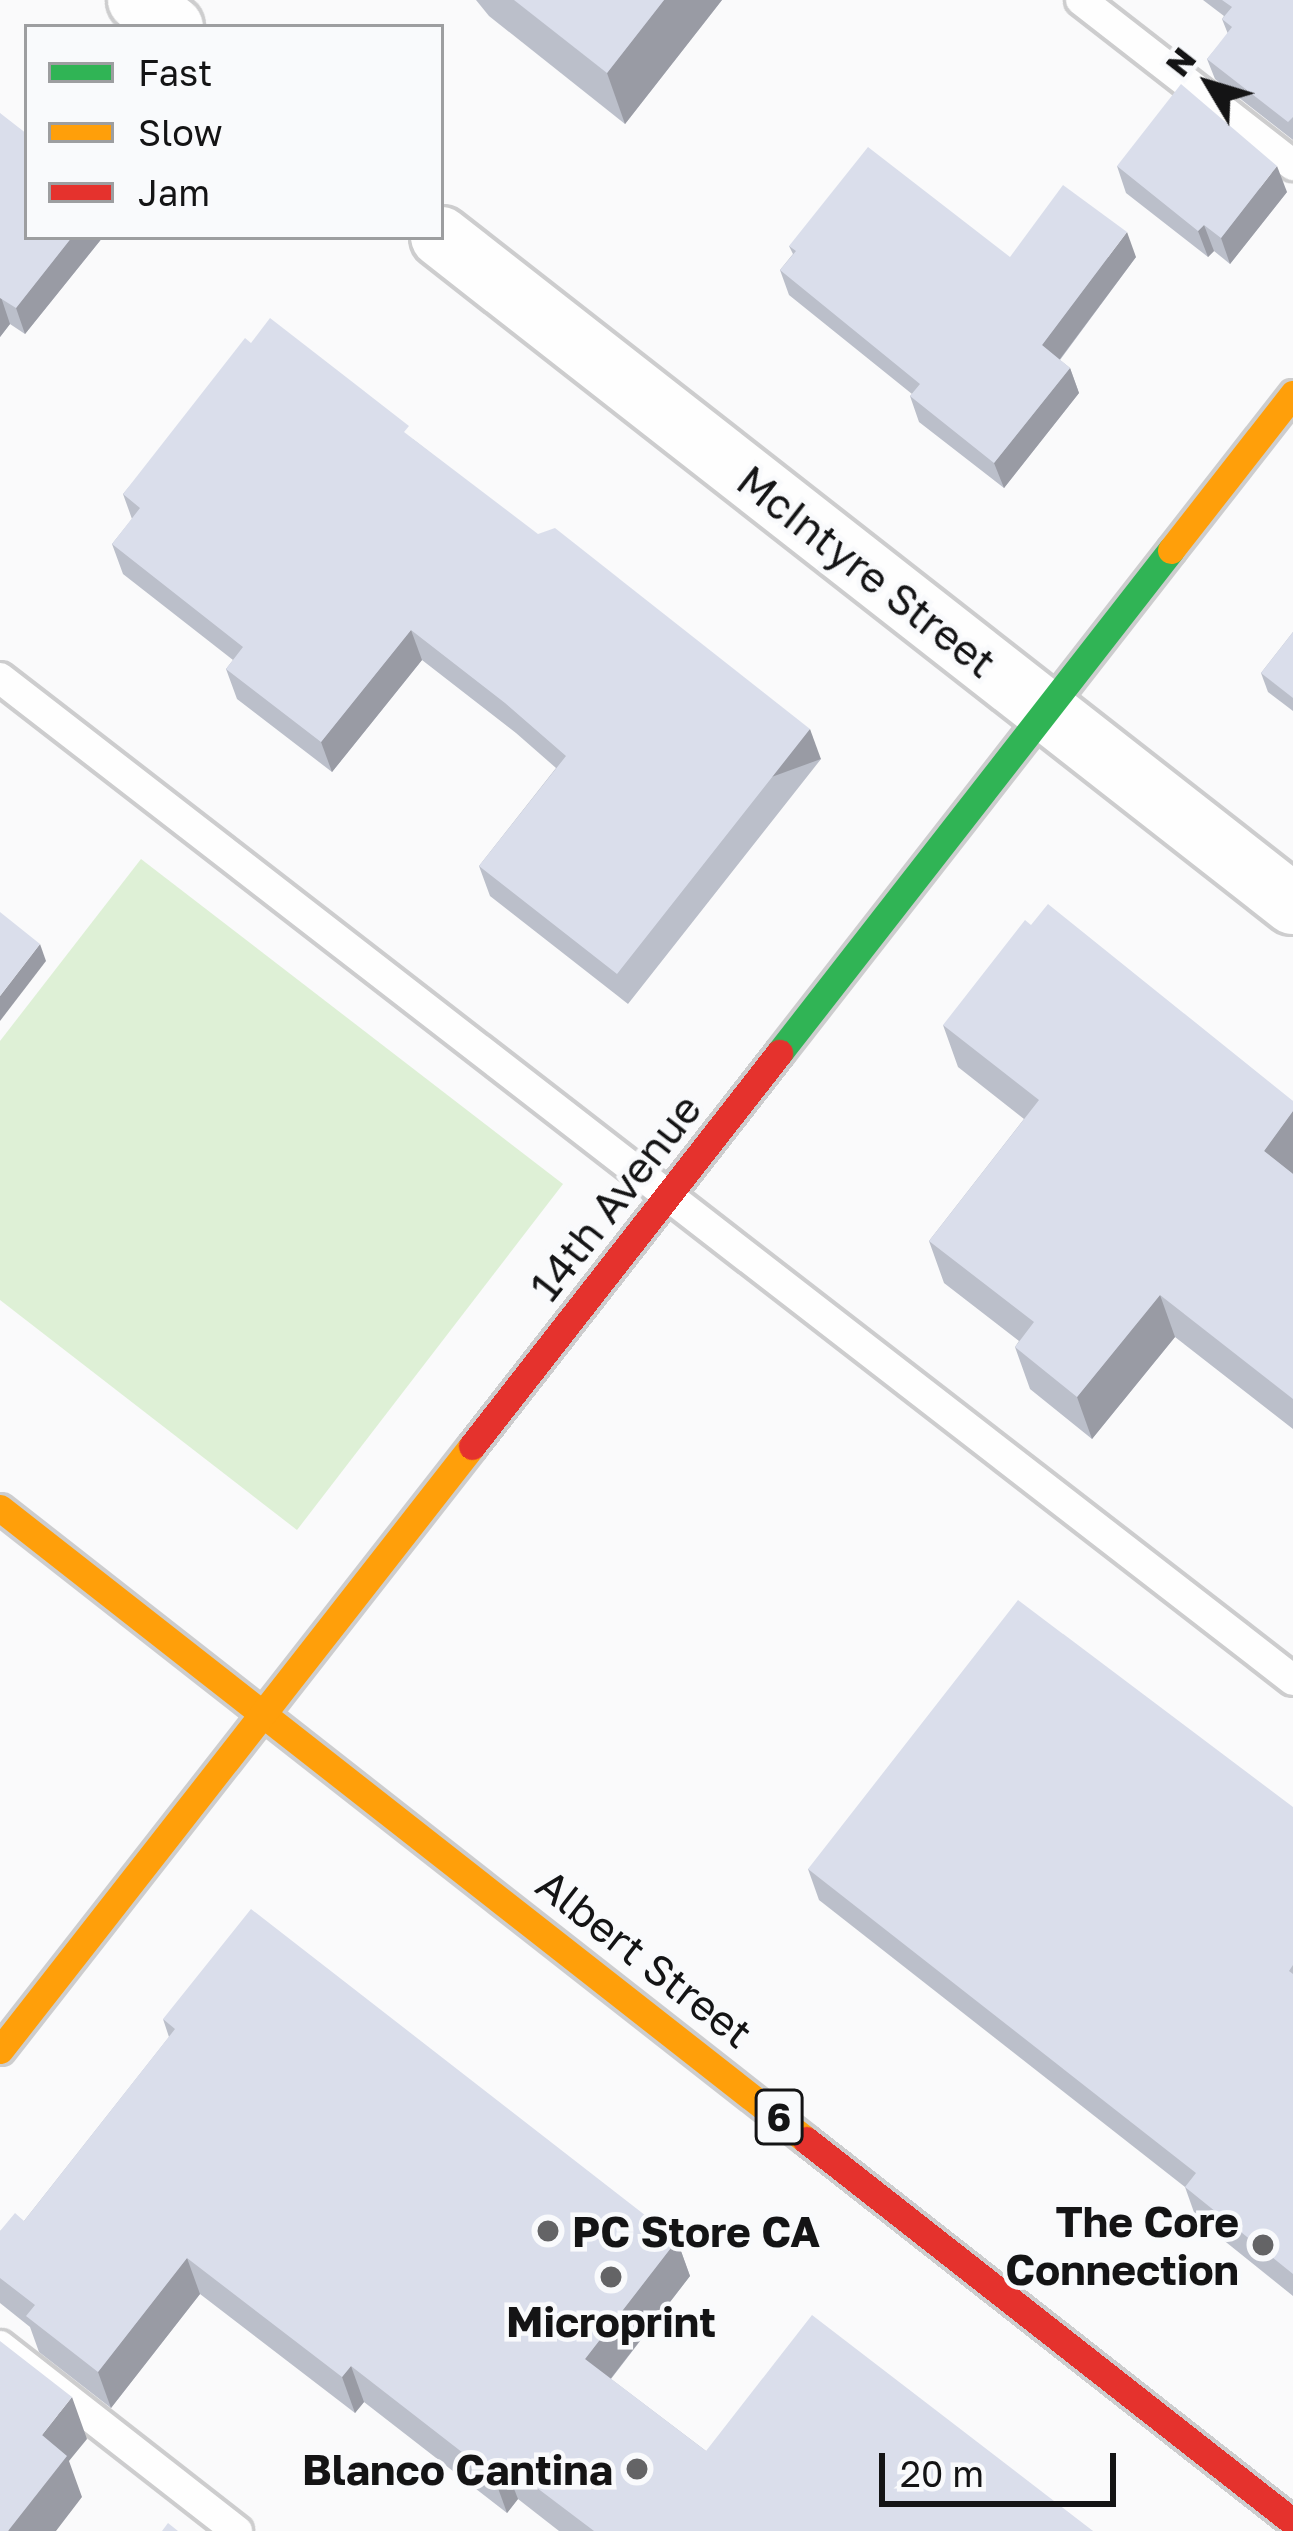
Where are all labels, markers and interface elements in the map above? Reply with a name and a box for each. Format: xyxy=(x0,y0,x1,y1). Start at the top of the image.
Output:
legend xyxy=(24,24,444,240)
north arrow xyxy=(1149,24,1269,144)
text: N xyxy=(1157,40,1203,83)
text: Fast xyxy=(138,51,213,94)
text: Slow xyxy=(138,111,223,154)
text: Jam xyxy=(138,171,210,214)
street label: McIntyre Street xyxy=(728,455,1006,687)
street label: 14th Avenue xyxy=(519,1084,711,1310)
street label: Albert Street xyxy=(527,1858,763,2058)
road number: 6 xyxy=(752,2084,806,2150)
place label: The Core Connection xyxy=(1005,2196,1239,2294)
place label: PC Store CA xyxy=(572,2206,820,2256)
marker: PC Store CA xyxy=(535,2218,561,2244)
marker: The Core Connection xyxy=(1250,2232,1276,2258)
marker: Microprint xyxy=(598,2264,624,2290)
place label: Microprint xyxy=(506,2296,716,2346)
scale bar xyxy=(885,2429,1122,2503)
place label: Blanco Cantina xyxy=(302,2444,613,2494)
text: 20 m xyxy=(900,2452,984,2495)
marker: Blanco Cantina xyxy=(624,2456,650,2482)

